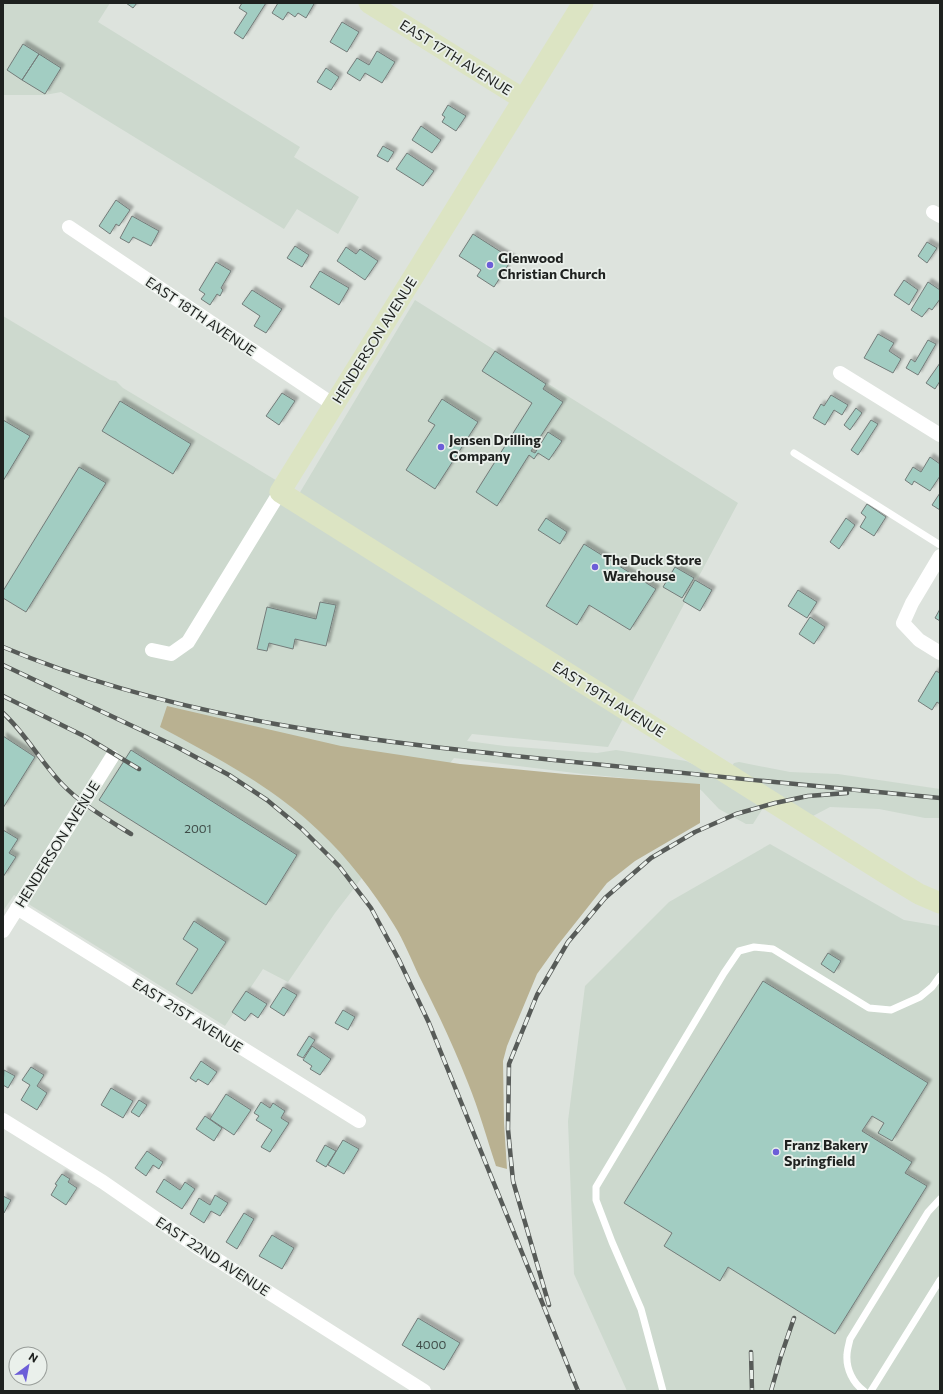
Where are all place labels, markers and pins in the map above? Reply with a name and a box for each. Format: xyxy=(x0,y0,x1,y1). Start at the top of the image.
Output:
place label: Glenwood Christian Church xyxy=(498,249,606,282)
marker: Glenwood Christian Church xyxy=(485,260,495,270)
place label: Jensen Drilling Company xyxy=(449,431,541,464)
marker: Jensen Drilling Company xyxy=(436,442,446,452)
place label: The Duck Store Warehouse xyxy=(603,551,701,584)
marker: The Duck Store Warehouse xyxy=(590,562,600,572)
place label: Franz Bakery Springfield xyxy=(784,1136,868,1169)
marker: Franz Bakery Springfield xyxy=(771,1147,781,1157)

